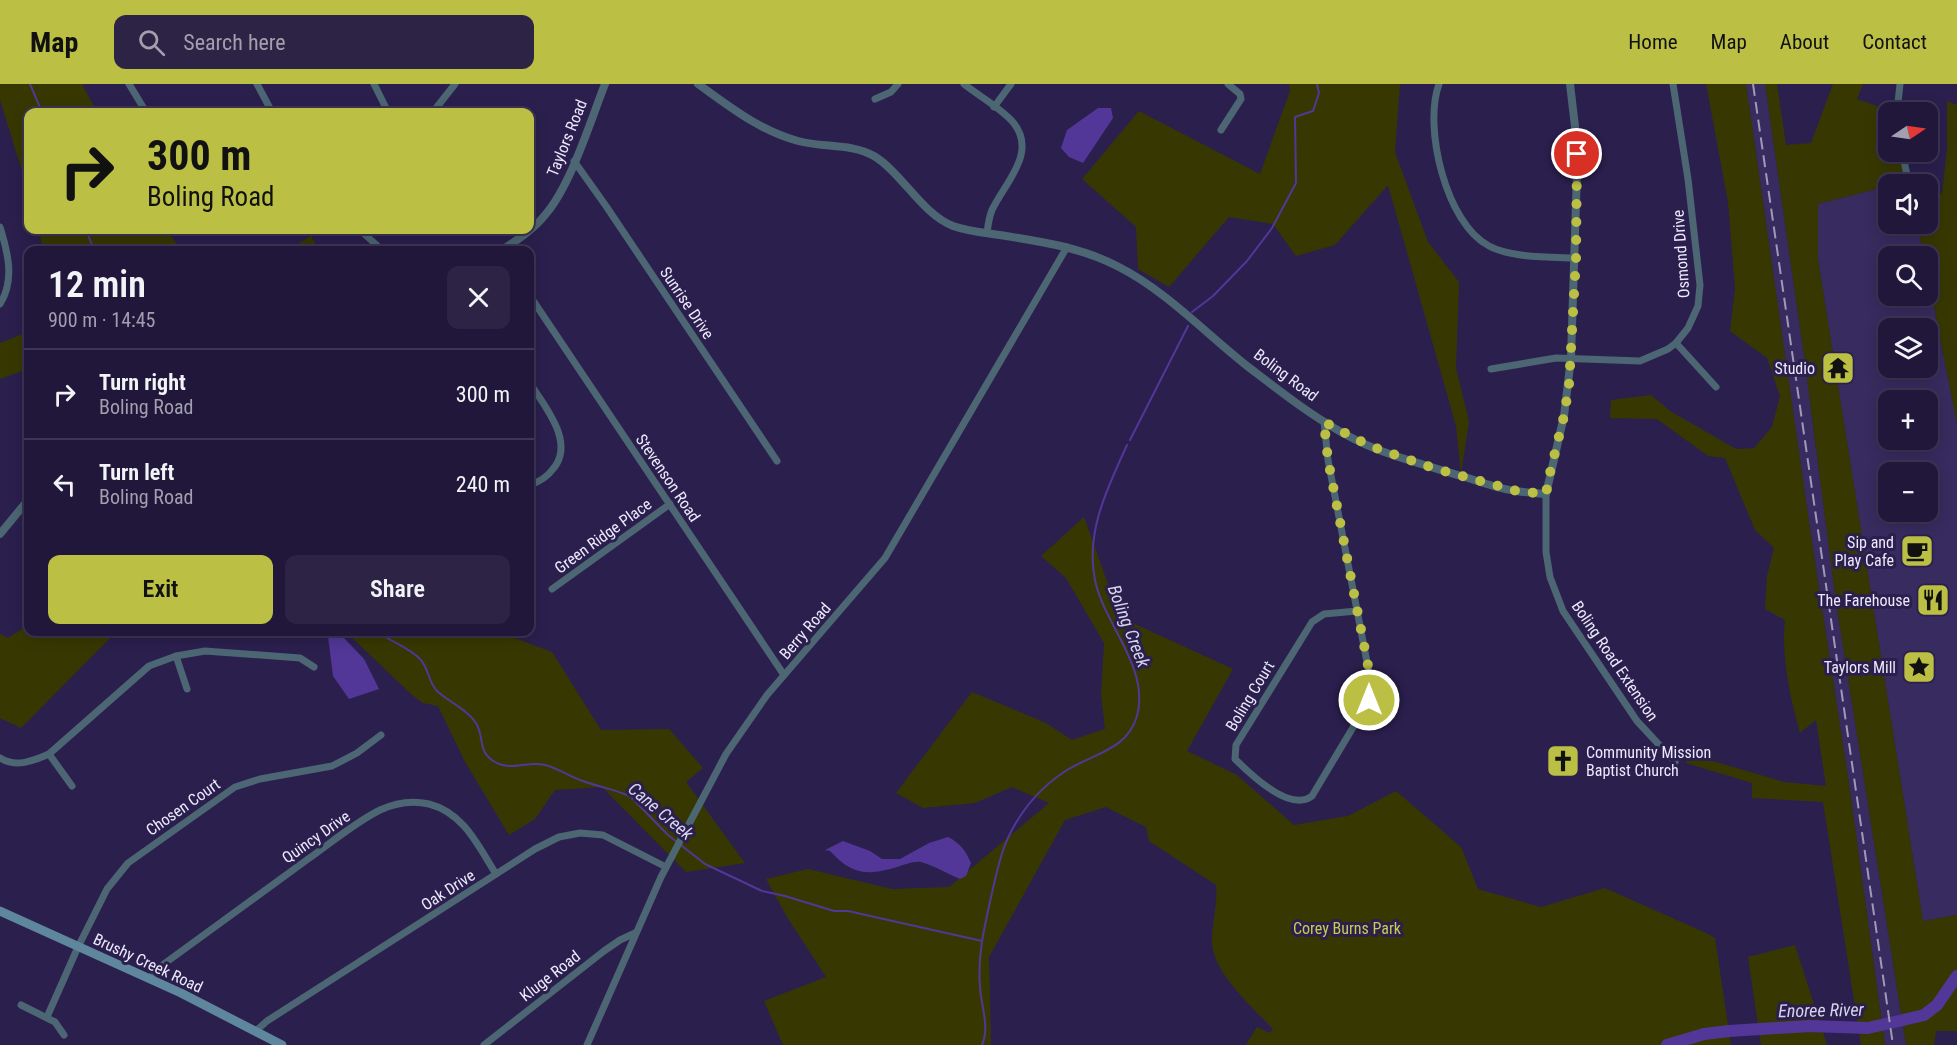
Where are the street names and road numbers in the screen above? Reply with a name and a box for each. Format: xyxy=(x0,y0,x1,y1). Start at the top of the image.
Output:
street label: Taylors Road xyxy=(543,97,591,179)
street label: Osmond Drive xyxy=(1668,209,1694,299)
street label: Sunrise Drive xyxy=(656,263,718,343)
street label: Boling Road xyxy=(1250,345,1322,405)
street label: Stevenson Road xyxy=(632,431,704,525)
street label: Green Ridge Place xyxy=(551,495,655,577)
street label: Boling Road Extension xyxy=(1568,597,1662,725)
street label: Berry Road xyxy=(775,599,835,663)
street label: Boling Court xyxy=(1222,657,1278,734)
street label: Chosen Court xyxy=(142,774,224,839)
street label: Quincy Drive xyxy=(278,807,354,867)
street label: Oak Drive xyxy=(418,866,478,914)
street label: Brushy Creek Road xyxy=(90,929,206,997)
street label: Kluge Road xyxy=(516,947,584,1005)

